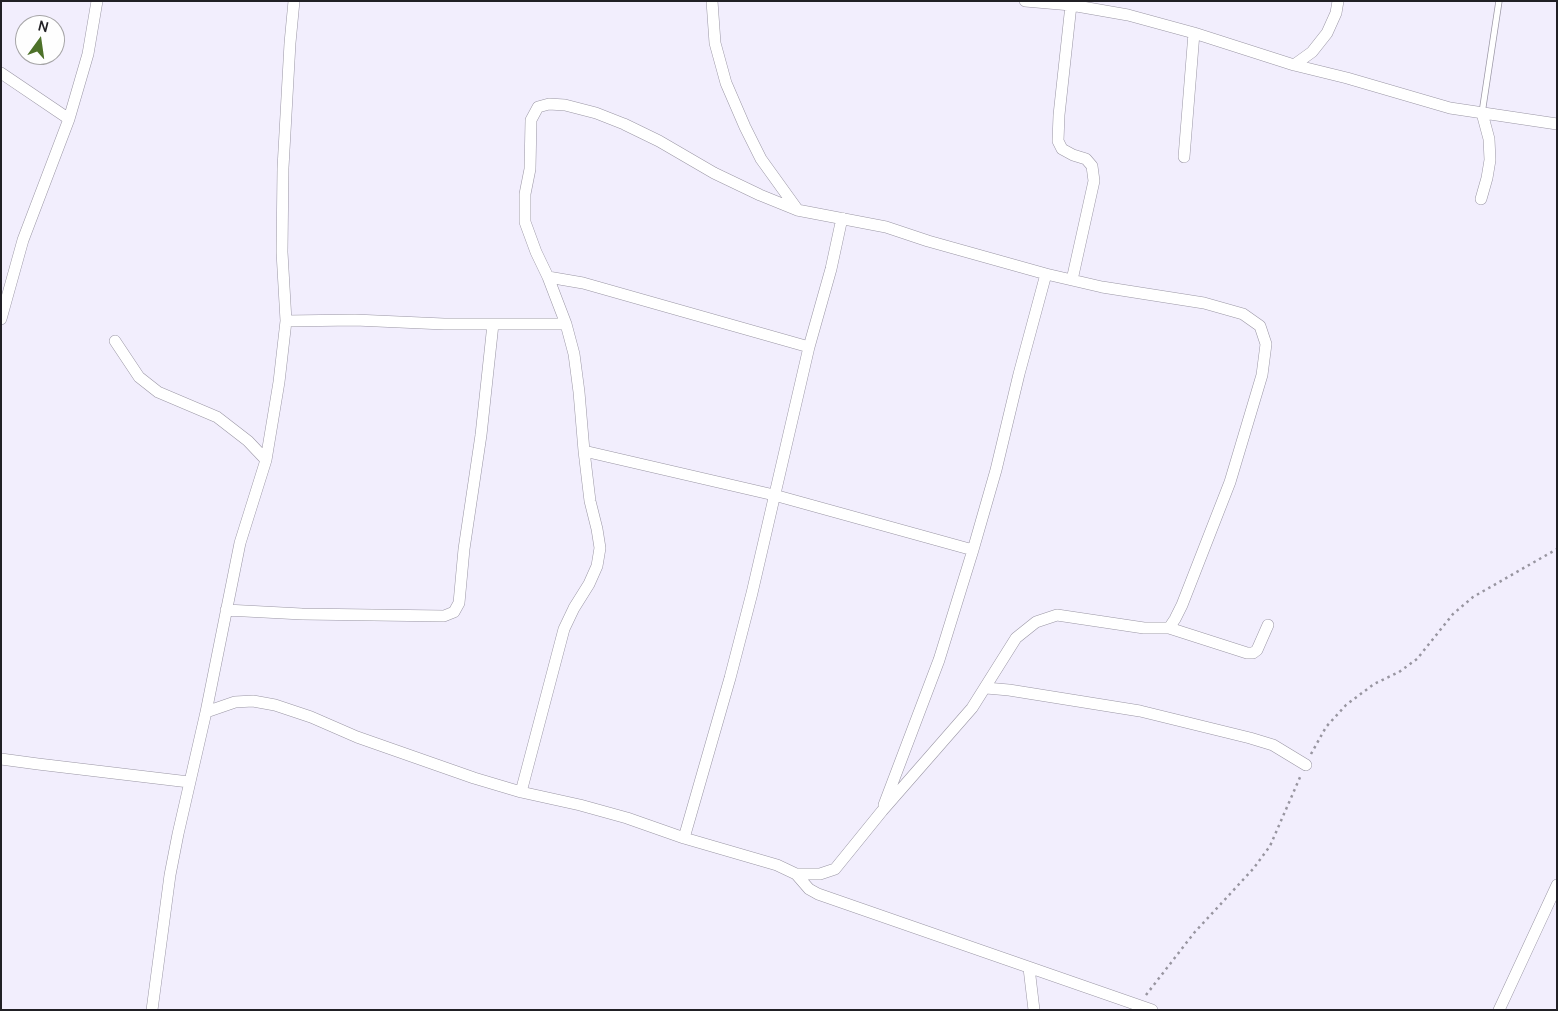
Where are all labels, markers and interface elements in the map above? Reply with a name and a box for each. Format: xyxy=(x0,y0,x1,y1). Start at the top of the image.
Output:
north arrow xyxy=(15,15,65,65)
text: N xyxy=(36,15,51,36)

